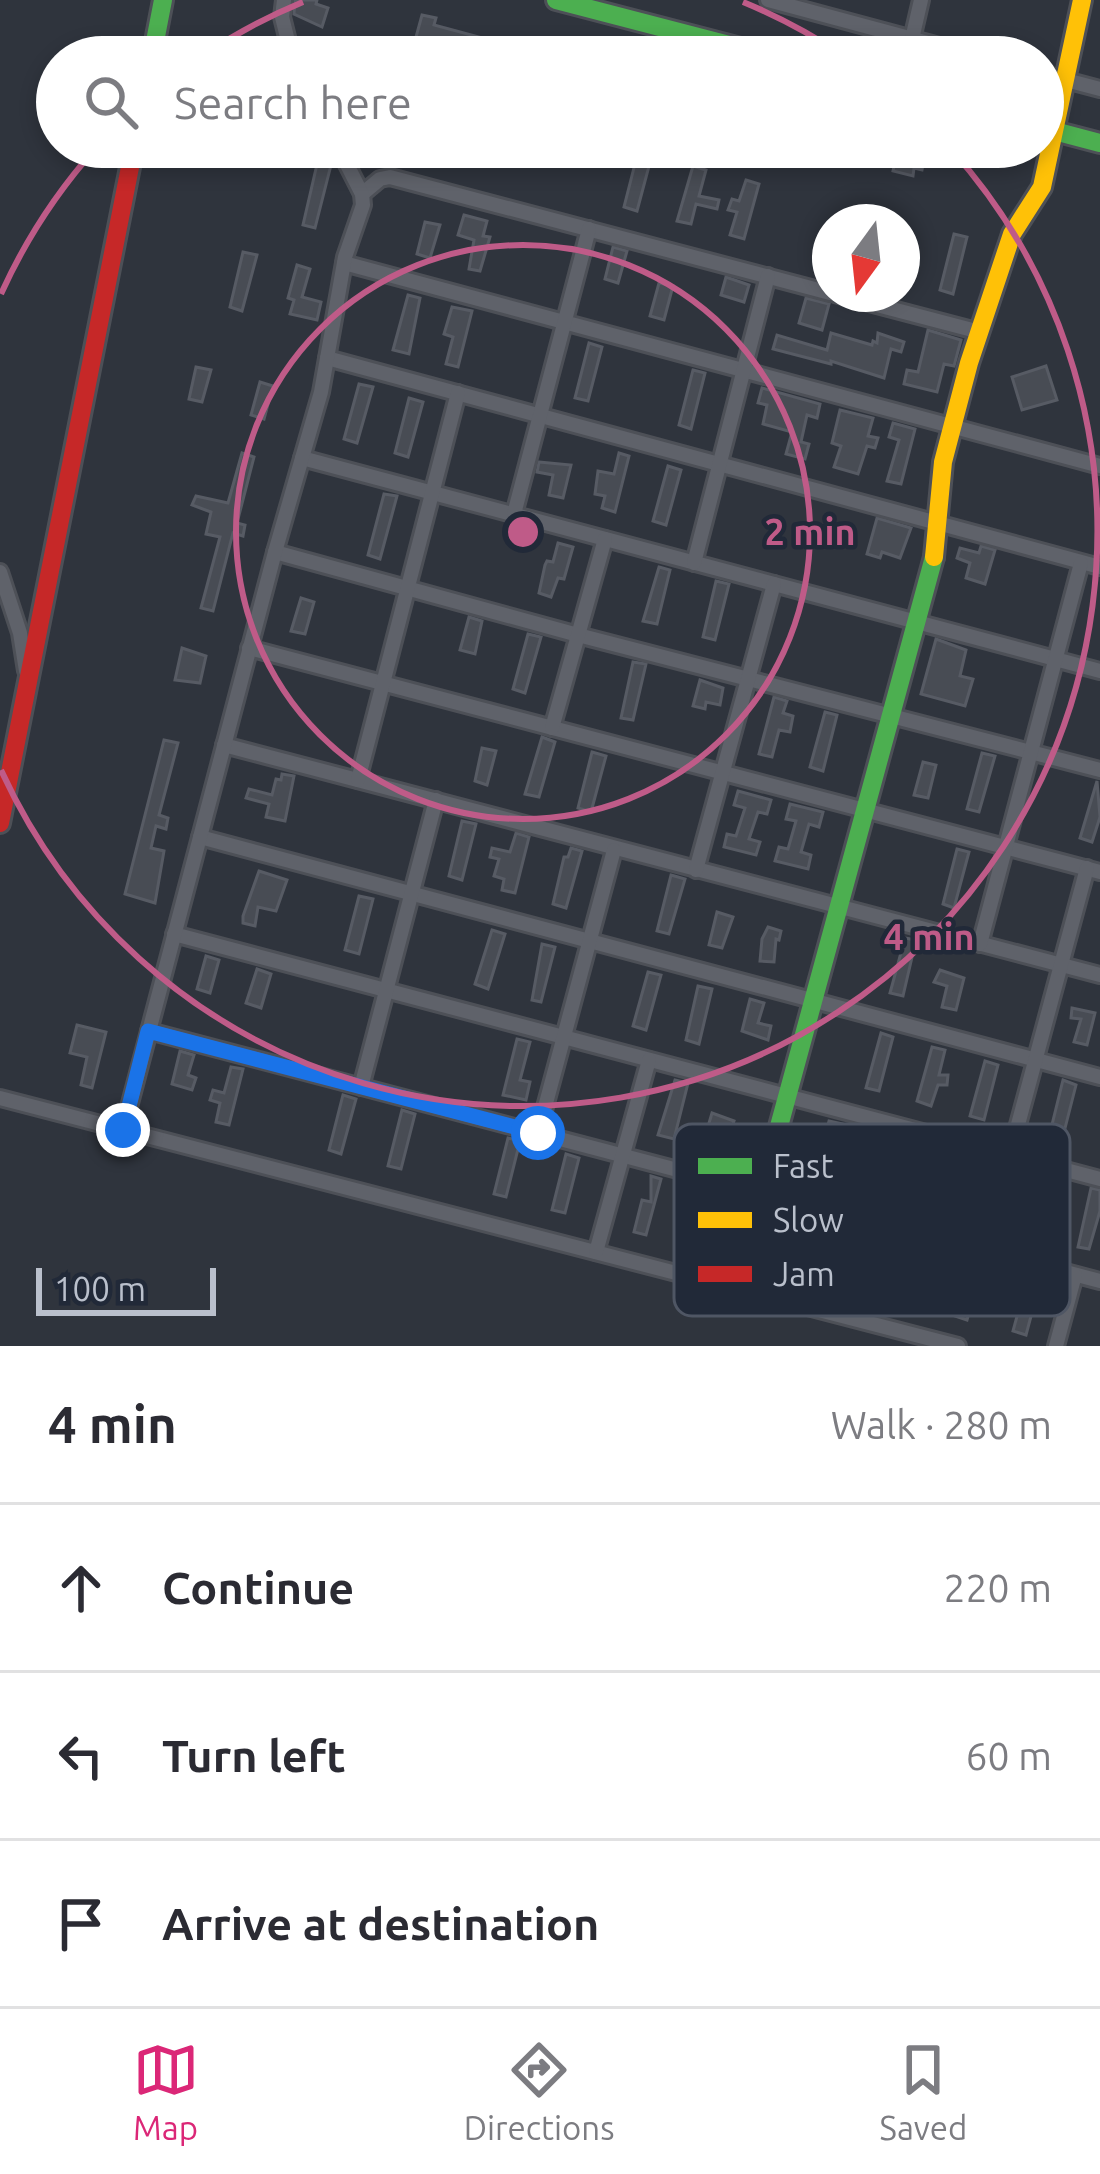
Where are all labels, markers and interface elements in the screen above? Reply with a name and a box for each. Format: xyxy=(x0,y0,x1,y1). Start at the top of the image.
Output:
search box xyxy=(36,36,1064,168)
icon: search xyxy=(78,69,144,135)
text: Search here xyxy=(174,77,412,128)
north arrow xyxy=(812,204,920,312)
centre of rings xyxy=(502,511,544,553)
text: 2 min xyxy=(765,511,855,552)
text: 4 min xyxy=(884,916,974,957)
route end xyxy=(96,1103,150,1157)
route start xyxy=(511,1106,565,1160)
legend xyxy=(674,1124,1070,1316)
text: Fast xyxy=(773,1147,833,1184)
text: Slow xyxy=(773,1201,844,1238)
text: Jam xyxy=(773,1255,835,1292)
scale bar xyxy=(36,1262,216,1315)
text: 100 m xyxy=(54,1270,146,1307)
text: 4 min xyxy=(48,1395,177,1453)
text: Walk · 280 m xyxy=(831,1403,1052,1446)
icon: ahead xyxy=(48,1555,114,1621)
text: Continue xyxy=(162,1562,354,1613)
text: 220 m xyxy=(943,1566,1052,1609)
icon: left xyxy=(48,1723,114,1789)
text: Turn left xyxy=(162,1730,346,1781)
text: 60 m xyxy=(965,1734,1052,1777)
icon: arrive xyxy=(48,1891,114,1957)
text: Arrive at destination xyxy=(162,1898,599,1949)
tab: Map xyxy=(133,2037,199,2146)
tab: Directions xyxy=(464,2037,614,2146)
tab: Saved xyxy=(880,2037,967,2146)

